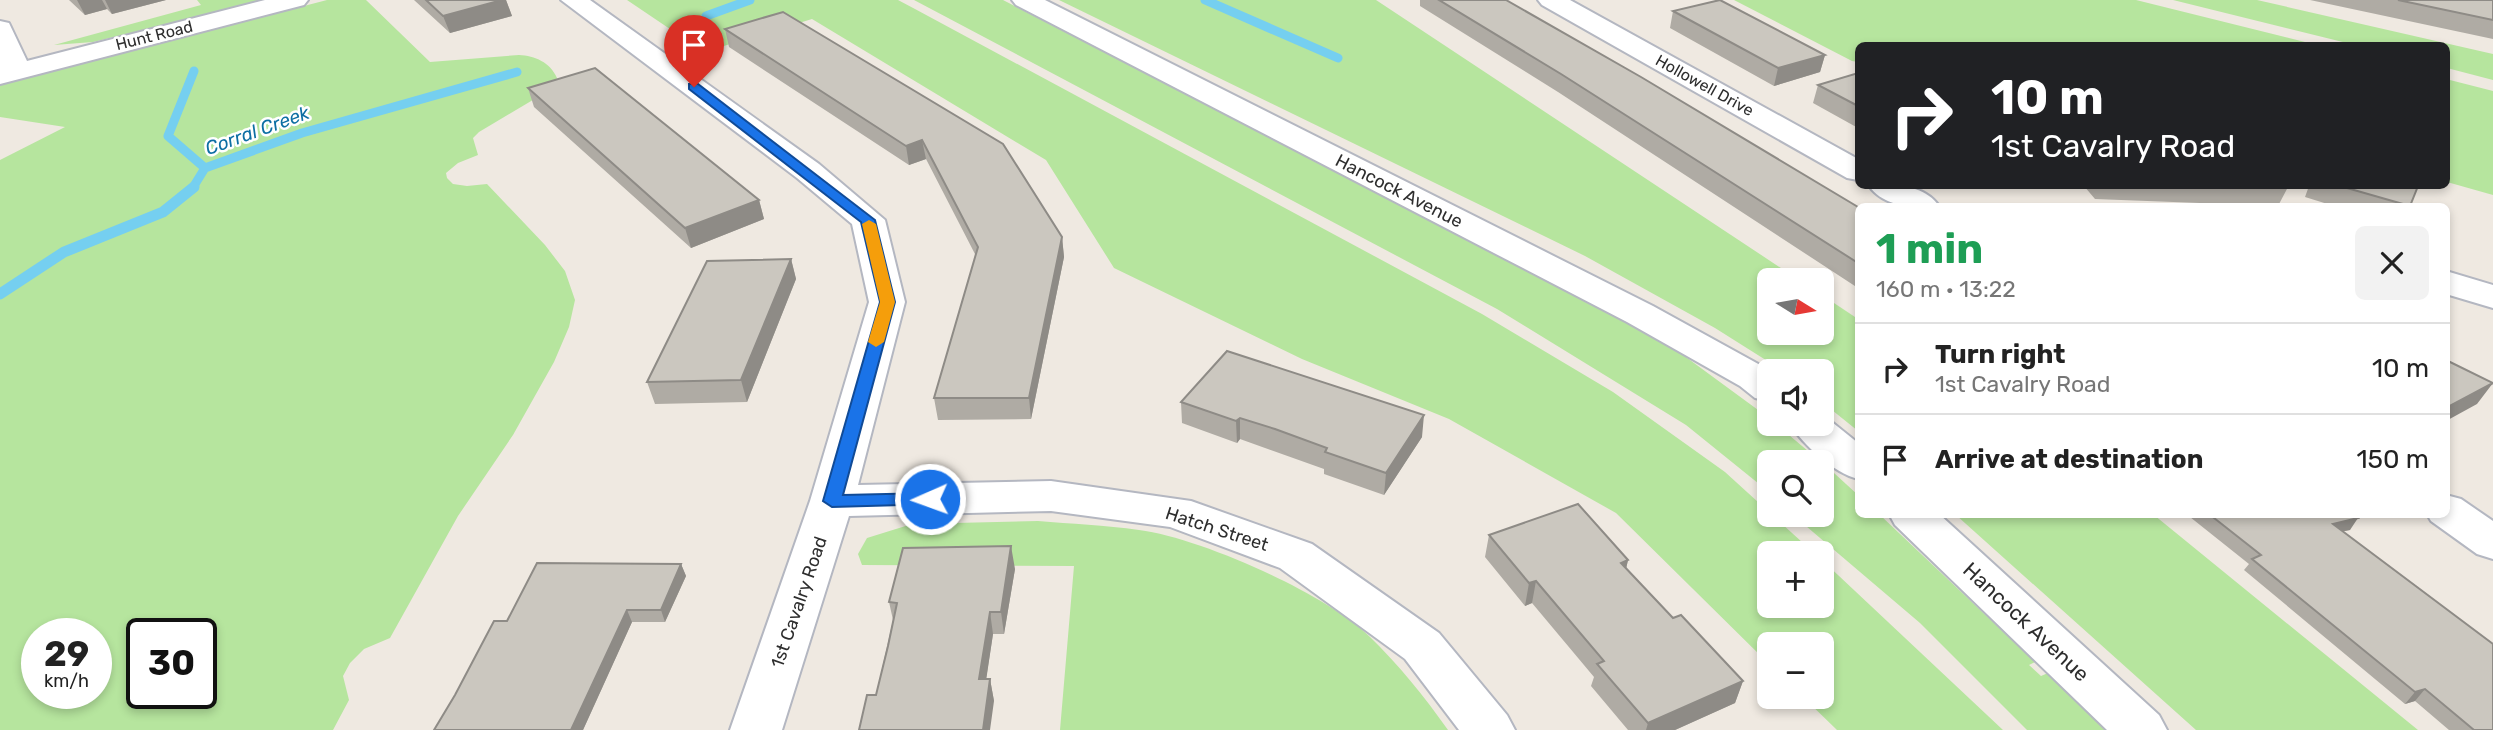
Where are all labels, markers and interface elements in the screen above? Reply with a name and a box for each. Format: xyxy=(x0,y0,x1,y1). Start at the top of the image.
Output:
pin xyxy=(664,15,724,87)
street label: Hunt Road xyxy=(114,17,195,54)
icon: arrive xyxy=(675,26,713,64)
street label: Hollowell Drive xyxy=(1652,51,1757,120)
text: 10 m xyxy=(1991,68,2104,126)
icon: right xyxy=(1876,70,1967,161)
water label: Corral Creek xyxy=(202,101,313,160)
text: 1st Cavalry Road xyxy=(1991,127,2235,165)
street label: Hancock Avenue xyxy=(1332,149,1466,233)
text: 1 min xyxy=(1876,224,1983,274)
button: close xyxy=(2355,226,2429,300)
north arrow xyxy=(1757,268,1834,345)
map controls xyxy=(1757,268,1834,709)
text: 160 m · 13:22 xyxy=(1876,275,2016,303)
text: Turn right xyxy=(1935,339,2065,370)
icon: right xyxy=(1876,350,1914,388)
text: 10 m xyxy=(2372,353,2429,384)
button: sound xyxy=(1757,359,1834,436)
text: 1st Cavalry Road xyxy=(1935,370,2111,398)
icon: arrive xyxy=(1876,441,1914,479)
text: Arrive at destination xyxy=(1935,444,2203,475)
text: 150 m xyxy=(2356,444,2429,475)
button: search xyxy=(1757,450,1834,527)
position arrow xyxy=(893,462,967,536)
street label: Hatch Street xyxy=(1163,502,1271,556)
street label: 1st Cavalry Road xyxy=(766,533,832,671)
button: + xyxy=(1757,541,1834,618)
street label: Hancock Avenue xyxy=(1958,557,2095,686)
speed limit sign: 30 xyxy=(126,618,217,709)
button: − xyxy=(1757,632,1834,709)
text: 29 xyxy=(44,633,89,675)
text: km/h xyxy=(44,670,89,692)

